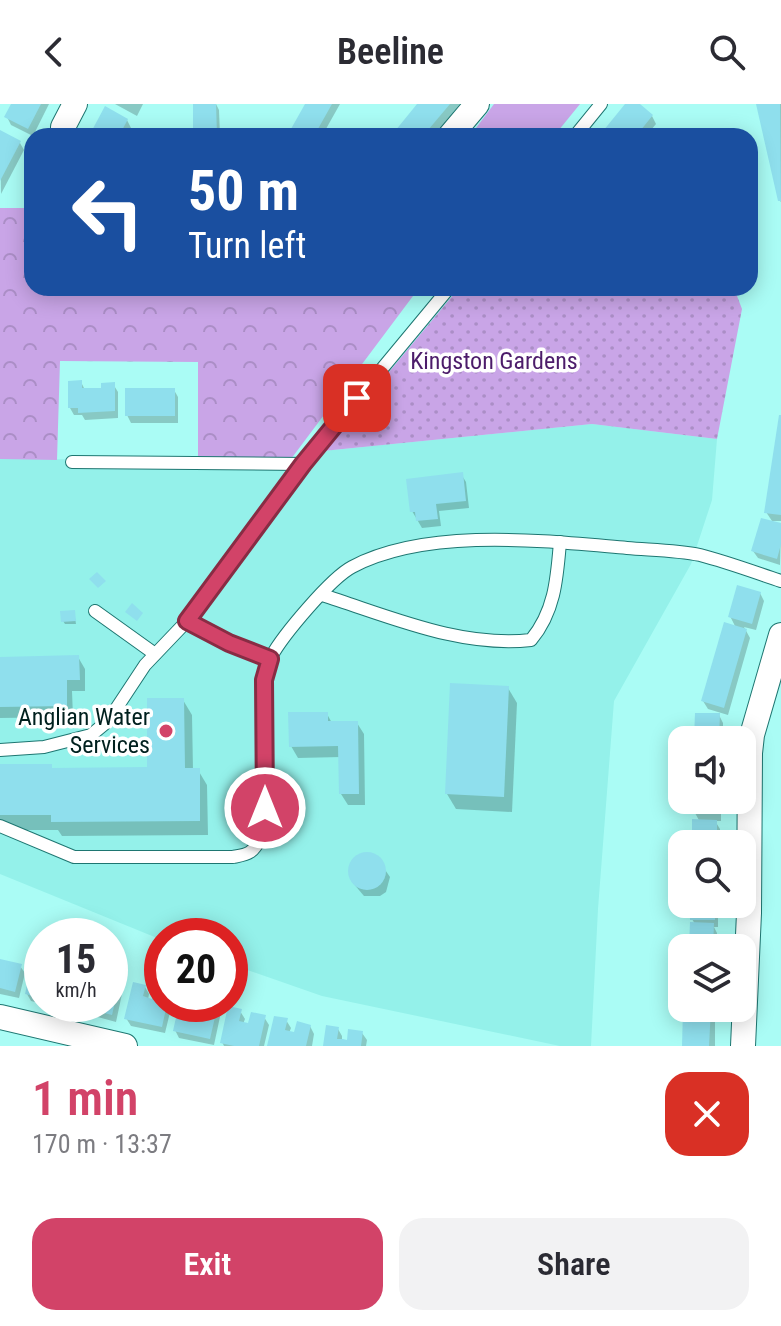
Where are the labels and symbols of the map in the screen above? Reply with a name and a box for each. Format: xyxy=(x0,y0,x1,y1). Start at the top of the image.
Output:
park label: Kingston Gardens xyxy=(410,347,578,375)
pin xyxy=(323,364,391,432)
place label: Anglian Water Services xyxy=(18,703,150,759)
marker: Anglian Water Services xyxy=(157,722,175,740)
position arrow xyxy=(223,766,307,850)
speed limit sign: 20 xyxy=(144,918,248,1022)

